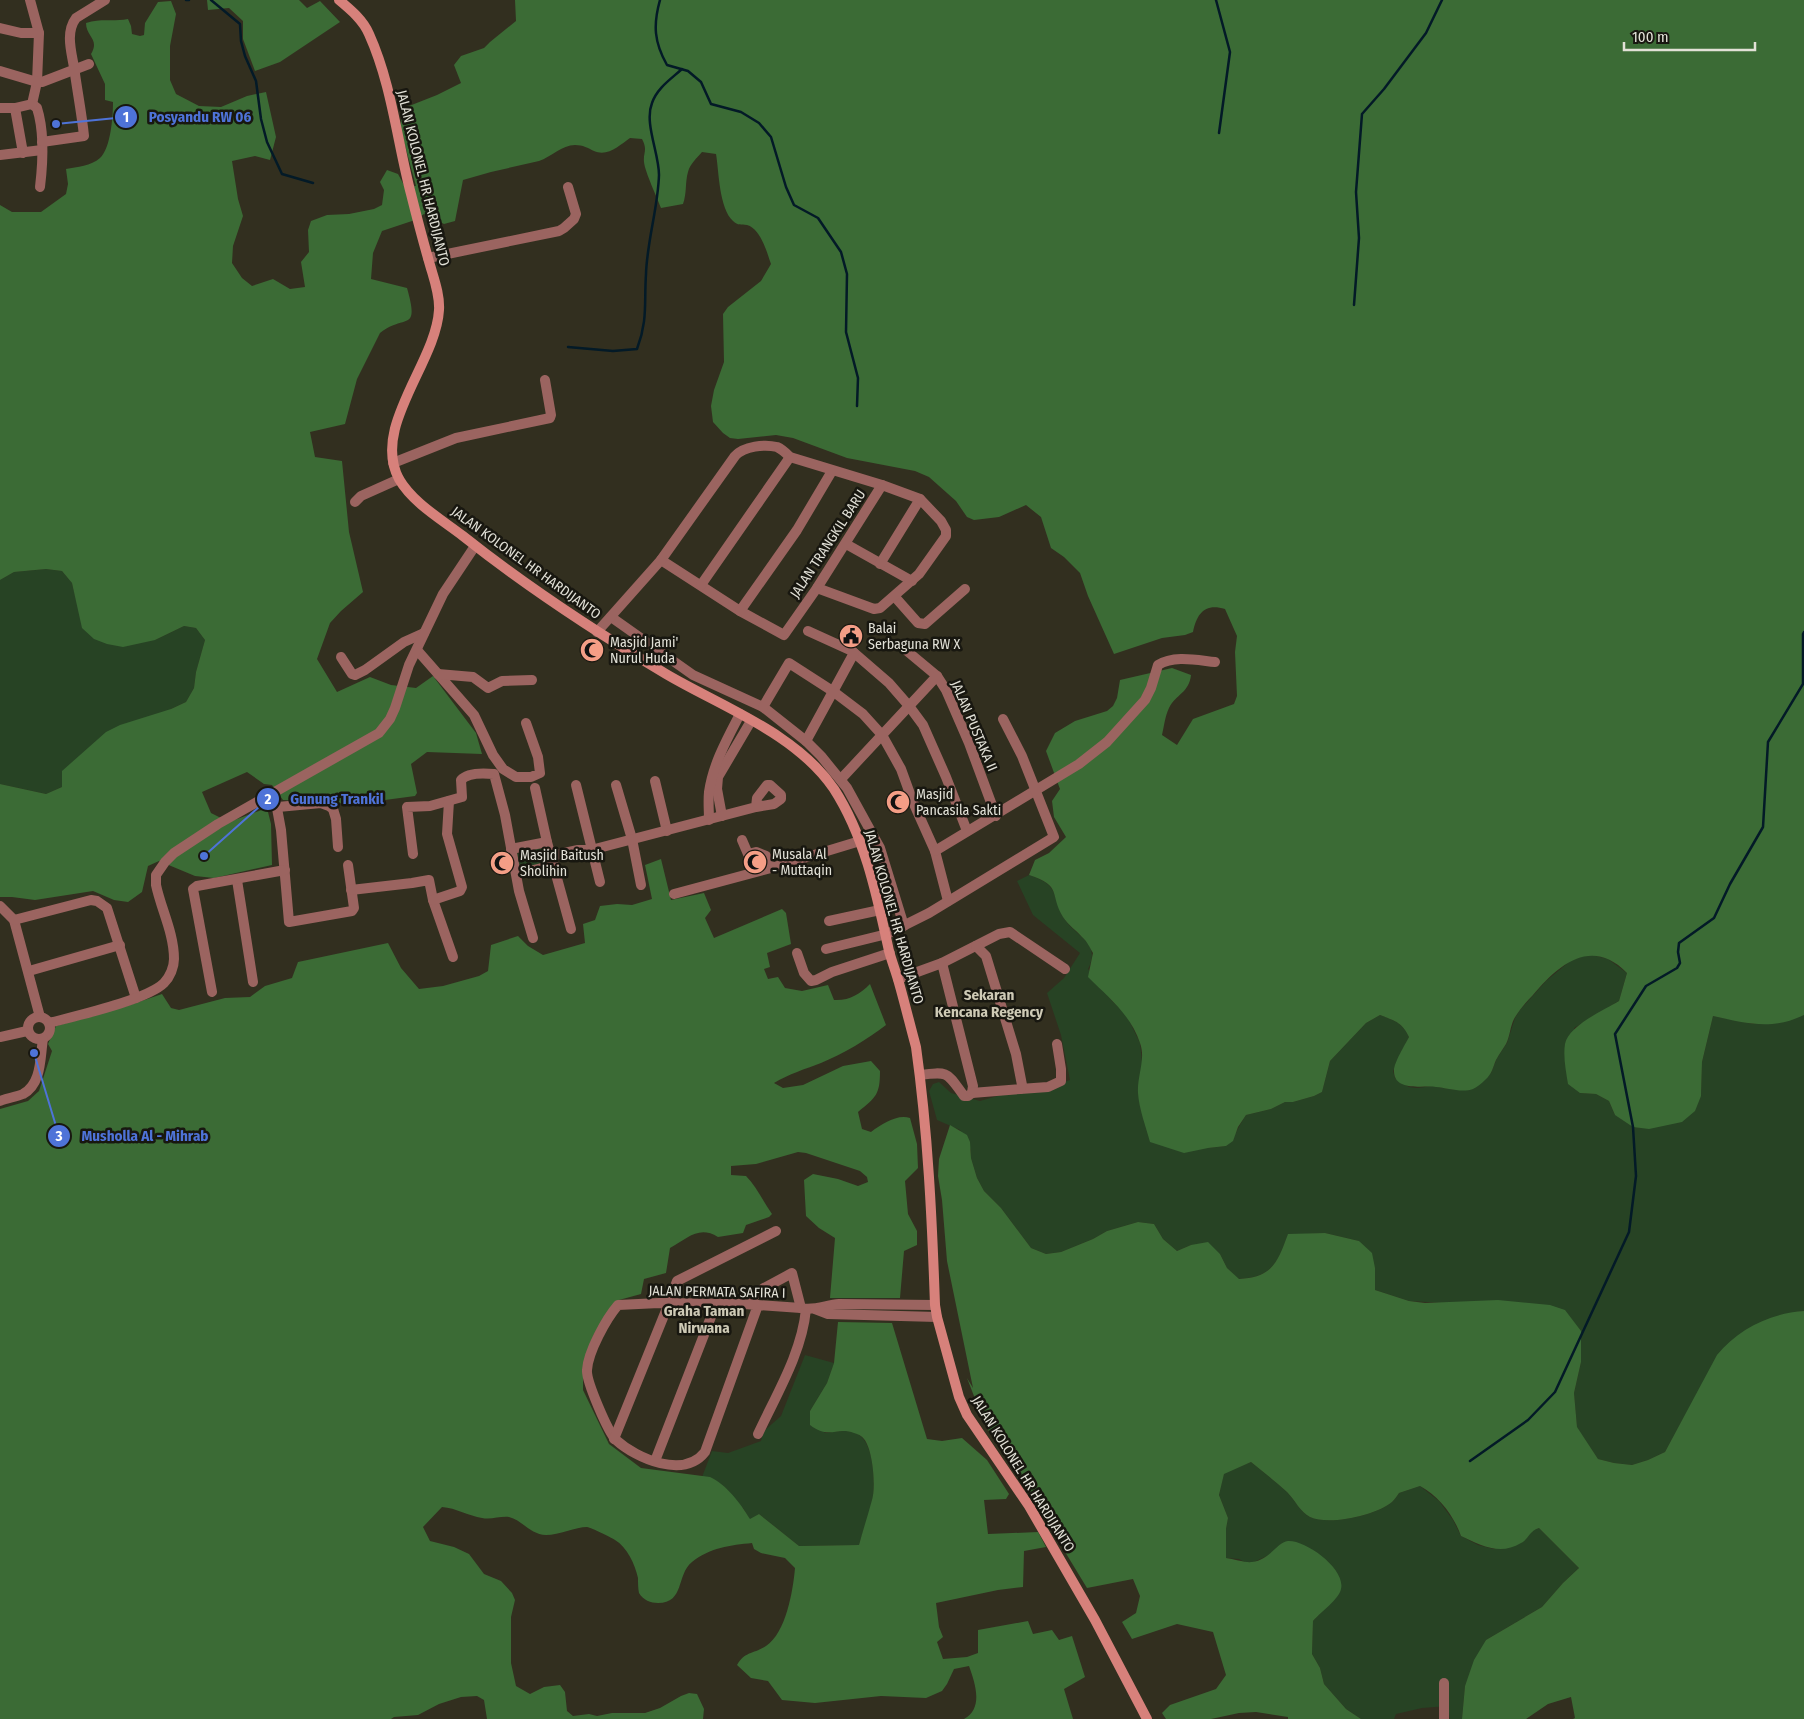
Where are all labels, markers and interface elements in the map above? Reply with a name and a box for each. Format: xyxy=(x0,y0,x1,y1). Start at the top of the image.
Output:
scale bar xyxy=(1624,20,1755,52)
text: 100 m xyxy=(1632,28,1669,46)
street label: JALAN KOLONEL HR HARDIJANTO xyxy=(393,88,453,268)
callout: Posyandu RW 06 xyxy=(113,102,261,132)
text: 1 xyxy=(123,108,129,126)
text: Posyandu RW 06 xyxy=(149,108,251,126)
street label: JALAN TRANGKIL BARU xyxy=(787,487,869,601)
street label: JALAN KOLONEL HR HARDIJANTO xyxy=(448,503,604,623)
place label: Balai Serbaguna RW X xyxy=(868,620,960,653)
public building icon: Balai Serbaguna RW X xyxy=(838,623,864,649)
place label: Masjid Jami' Nurul Huda xyxy=(610,634,679,667)
mosque icon: Masjid Jami' Nurul Huda xyxy=(579,637,605,663)
street label: JALAN PUSTAKA II xyxy=(947,678,1001,774)
callout: Gunung Trankil xyxy=(256,784,394,814)
place label: Masjid Pancasila Sakti xyxy=(916,786,1001,819)
mosque icon: Masjid Pancasila Sakti xyxy=(885,789,911,815)
text: 2 xyxy=(264,790,272,808)
text: Gunung Trankil xyxy=(290,790,385,808)
street label: JALAN KOLONEL HR HARDIJANTO xyxy=(861,828,927,1006)
place label: Musala Al - Muttaqin xyxy=(772,846,832,879)
place label: Masjid Baitush Sholihin xyxy=(520,847,604,880)
mosque icon: Musala Al - Muttaqin xyxy=(742,849,768,875)
mosque icon: Masjid Baitush Sholihin xyxy=(489,850,515,876)
district label: Sekaran Kencana Regency xyxy=(935,986,1044,1021)
callout: Musholla Al - Mihrab xyxy=(46,1121,218,1151)
text: 3 xyxy=(54,1127,63,1145)
text: Musholla Al - Mihrab xyxy=(81,1127,209,1145)
street label: JALAN PERMATA SAFIRA I xyxy=(648,1282,786,1302)
district label: Graha Taman Nirwana xyxy=(664,1302,744,1337)
street label: JALAN KOLONEL HR HARDIJANTO xyxy=(968,1393,1078,1555)

